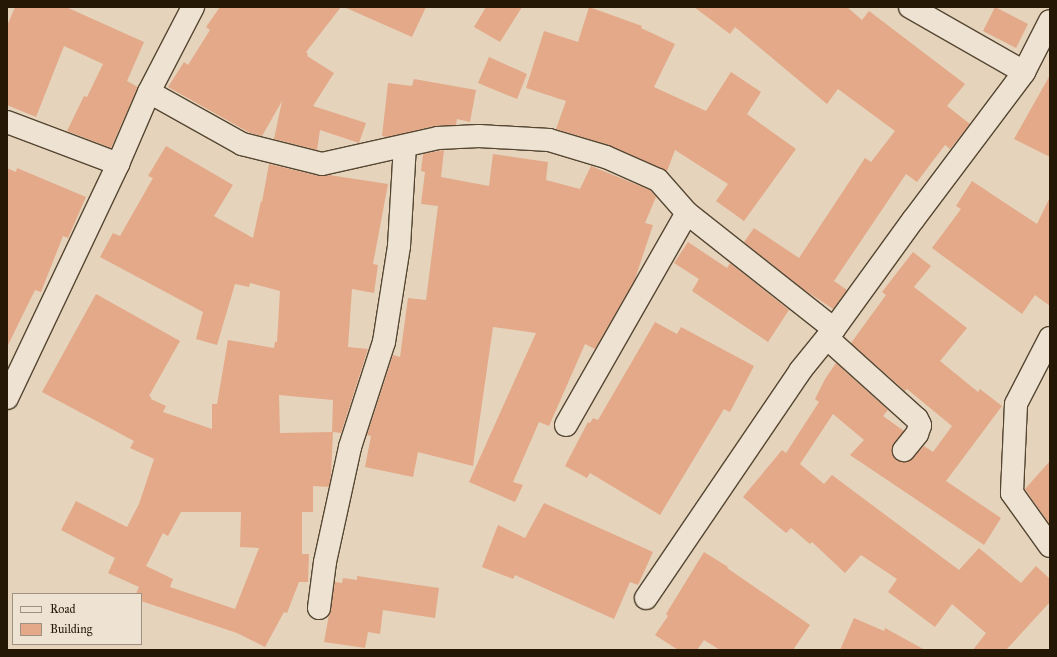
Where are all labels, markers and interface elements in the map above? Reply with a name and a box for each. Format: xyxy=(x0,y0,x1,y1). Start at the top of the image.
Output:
legend xyxy=(12,593,142,645)
text: Road xyxy=(50,602,76,616)
text: Building xyxy=(50,622,92,636)

